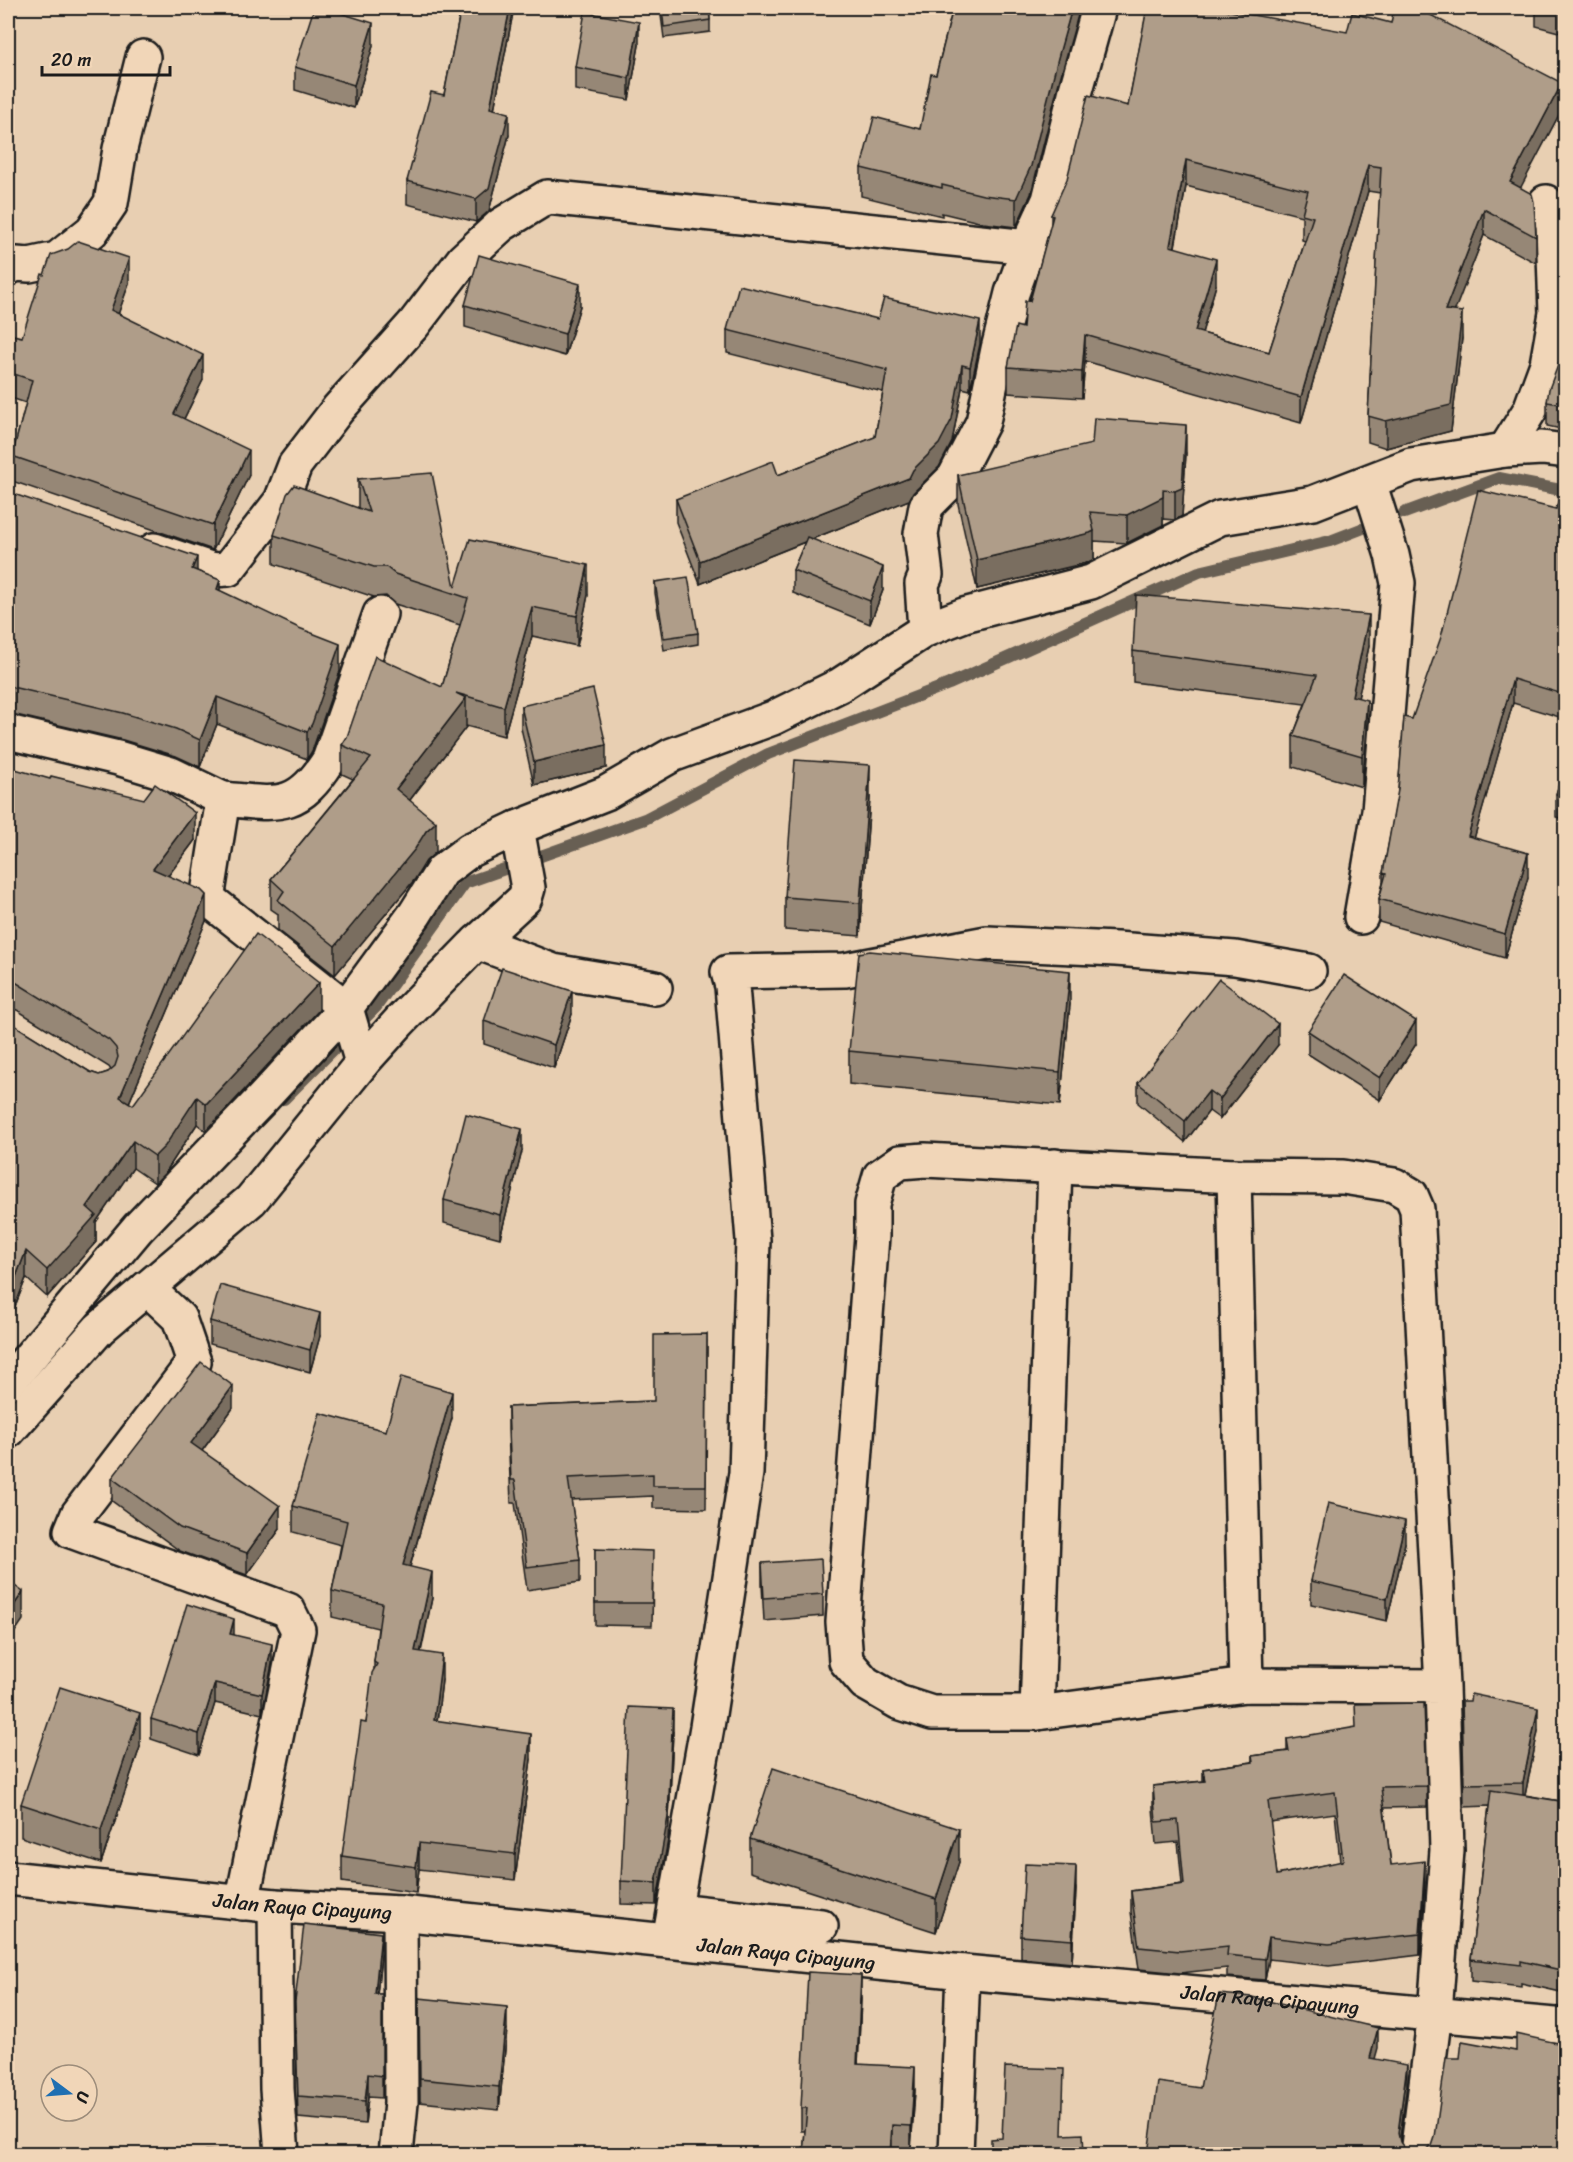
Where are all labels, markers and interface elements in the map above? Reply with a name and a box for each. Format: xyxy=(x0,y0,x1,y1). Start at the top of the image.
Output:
scale bar xyxy=(42,39,170,77)
text: 20 m xyxy=(51,44,91,76)
street label: Jalan Raya Cipayung xyxy=(210,1883,393,1931)
street label: Jalan Raya Cipayung xyxy=(694,1927,877,1981)
street label: Jalan Raya Cipayung xyxy=(1178,1974,1361,2025)
north arrow xyxy=(39,2063,99,2123)
text: U xyxy=(67,2088,98,2107)

